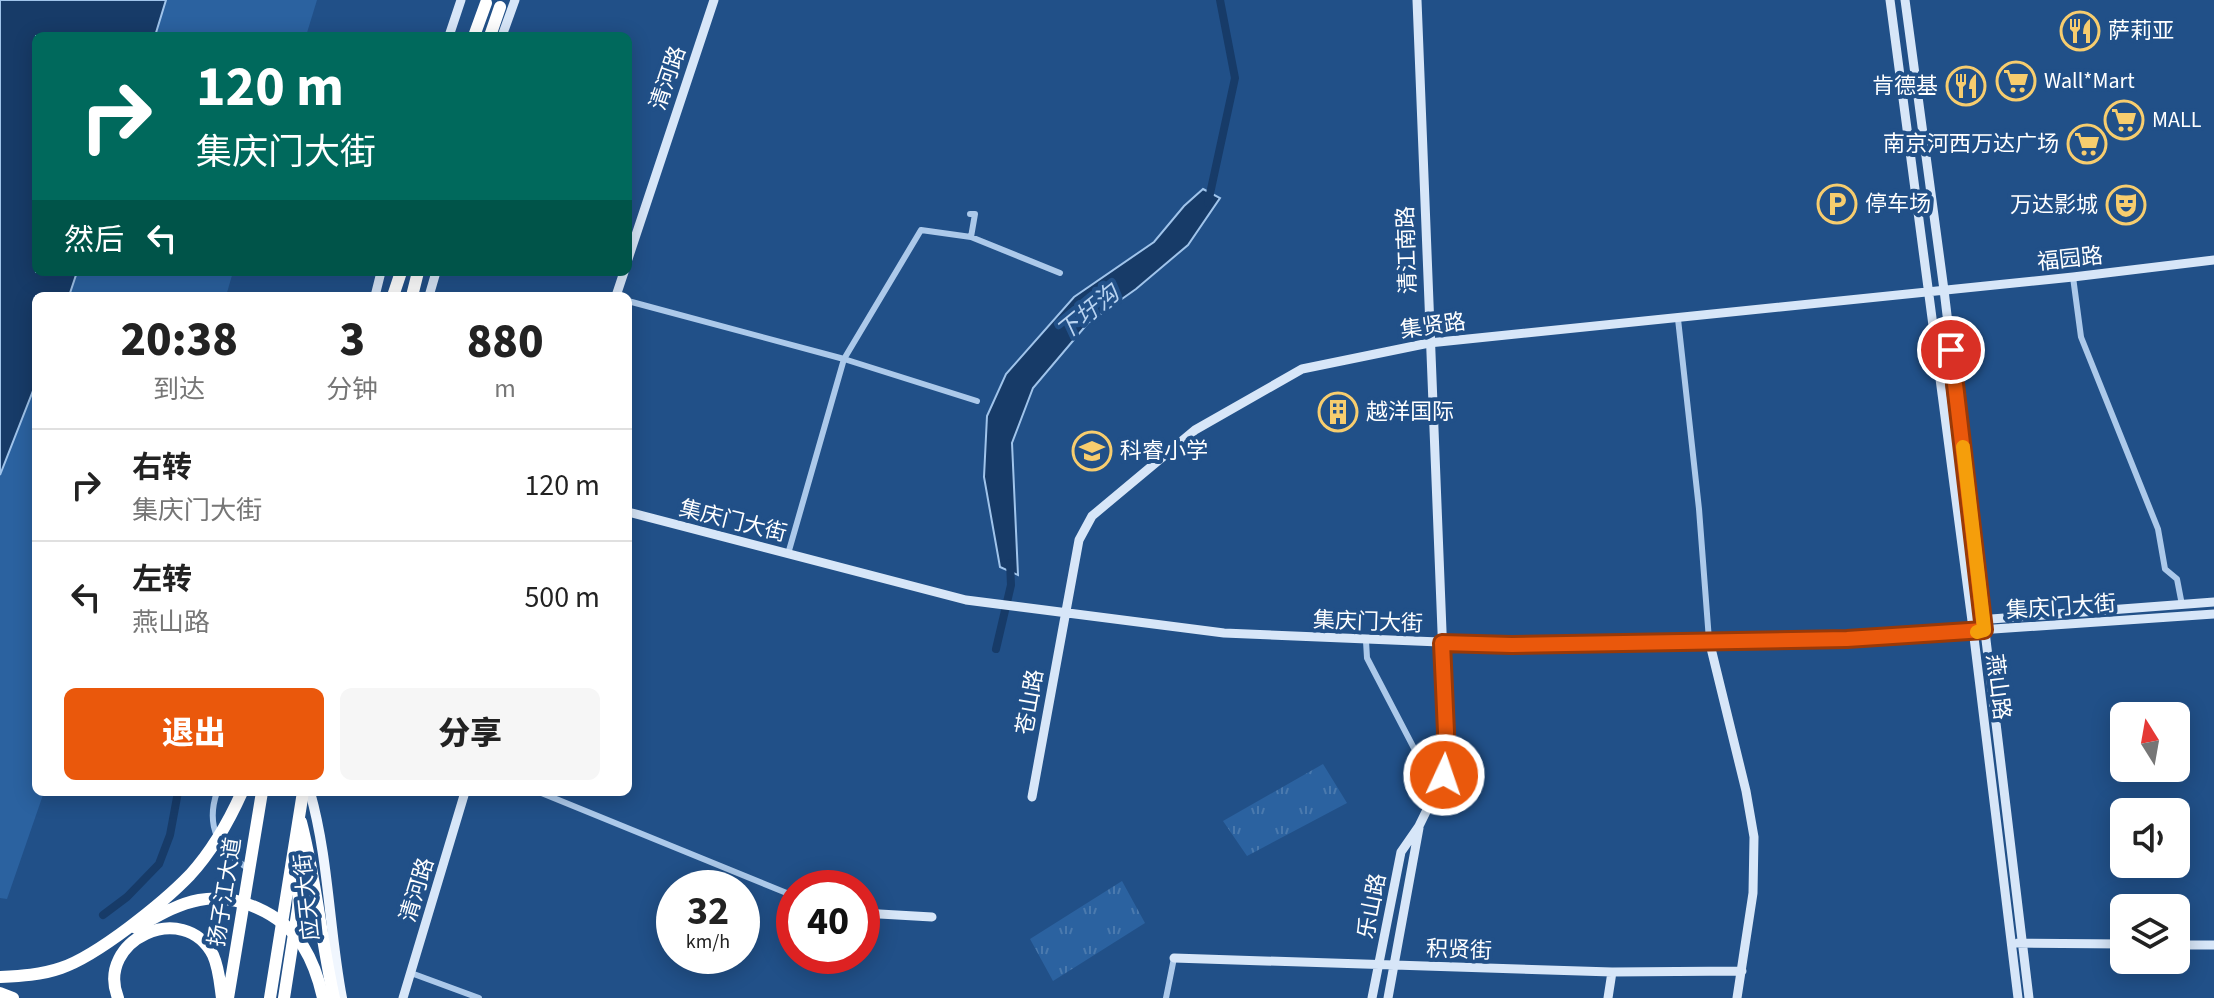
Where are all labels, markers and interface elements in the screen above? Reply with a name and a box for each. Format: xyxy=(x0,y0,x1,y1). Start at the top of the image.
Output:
restaurant icon: 萨莉亚 xyxy=(2059,10,2101,52)
place label: 萨莉亚 xyxy=(2108,15,2174,47)
street label: 清河路 xyxy=(642,42,694,114)
text: 120 m xyxy=(196,48,344,127)
supermarket icon: Wall*Mart xyxy=(1995,60,2037,102)
icon: right xyxy=(64,64,168,168)
restaurant icon: 肯德基 xyxy=(1945,65,1987,107)
place label: Wall*Mart xyxy=(2044,65,2135,97)
place label: 肯德基 xyxy=(1872,70,1938,102)
supermarket icon: MALL xyxy=(2103,99,2145,141)
place label: MALL xyxy=(2152,104,2202,136)
supermarket icon: 南京河西万达广场 xyxy=(2066,123,2108,165)
text: 集庆门大街 xyxy=(196,127,376,178)
place label: 南京河西万达广场 xyxy=(1883,128,2059,160)
parking icon: 停车场 xyxy=(1816,183,1858,225)
theatre icon: 万达影城 xyxy=(2105,184,2147,226)
place label: 停车场 xyxy=(1865,188,1931,220)
place label: 万达影城 xyxy=(2010,189,2098,221)
street label: 清江南路 xyxy=(1389,205,1425,295)
icon: left xyxy=(140,216,184,260)
text: 然后 xyxy=(64,219,124,262)
street label: 福园路 xyxy=(2036,240,2104,278)
water label: 下圩沟 xyxy=(1049,275,1129,349)
text: 20:38 xyxy=(120,306,238,374)
text: 3 xyxy=(339,306,365,374)
street label: 集贤路 xyxy=(1398,306,1468,346)
text: 880 xyxy=(467,308,544,376)
pin xyxy=(1917,316,1985,384)
icon: arrive xyxy=(1929,328,1973,372)
text: m xyxy=(494,370,516,407)
text: 到达 xyxy=(153,371,205,408)
text: 分钟 xyxy=(326,371,378,408)
building icon: 越洋国际 xyxy=(1317,391,1359,433)
place label: 越洋国际 xyxy=(1366,396,1454,428)
school or university icon: 科睿小学 xyxy=(1071,430,1113,472)
place label: 科睿小学 xyxy=(1120,435,1208,467)
text: 右转 xyxy=(132,446,192,489)
icon: right xyxy=(64,463,108,507)
text: 120 m xyxy=(524,464,600,507)
text: 集庆门大街 xyxy=(132,492,262,529)
street label: 集庆门大街 xyxy=(676,492,790,550)
text: 左转 xyxy=(132,558,192,601)
icon: left xyxy=(64,575,108,619)
text: 500 m xyxy=(524,576,600,619)
street label: 集庆门大街 xyxy=(2005,587,2117,627)
text: 燕山路 xyxy=(132,604,210,641)
street label: 集庆门大街 xyxy=(1312,604,1424,640)
street label: 燕山路 xyxy=(1978,652,2018,722)
street label: 苍山路 xyxy=(1009,667,1051,737)
button: 退出 xyxy=(64,688,324,780)
button: 分享 xyxy=(340,688,600,780)
north arrow xyxy=(2110,702,2190,782)
map controls xyxy=(2110,702,2190,974)
position arrow xyxy=(1402,733,1486,817)
button: sound xyxy=(2110,798,2190,878)
street label: 扬子江大道 xyxy=(201,835,249,949)
street label: 应天大街 xyxy=(286,852,328,942)
street label: 清河路 xyxy=(392,854,442,926)
speed limit sign: 40 xyxy=(776,870,880,974)
street label: 乐山路 xyxy=(1350,871,1394,941)
text: 32 xyxy=(687,883,729,940)
button: layers xyxy=(2110,894,2190,974)
text: km/h xyxy=(686,928,730,956)
street label: 积贤街 xyxy=(1425,933,1493,967)

